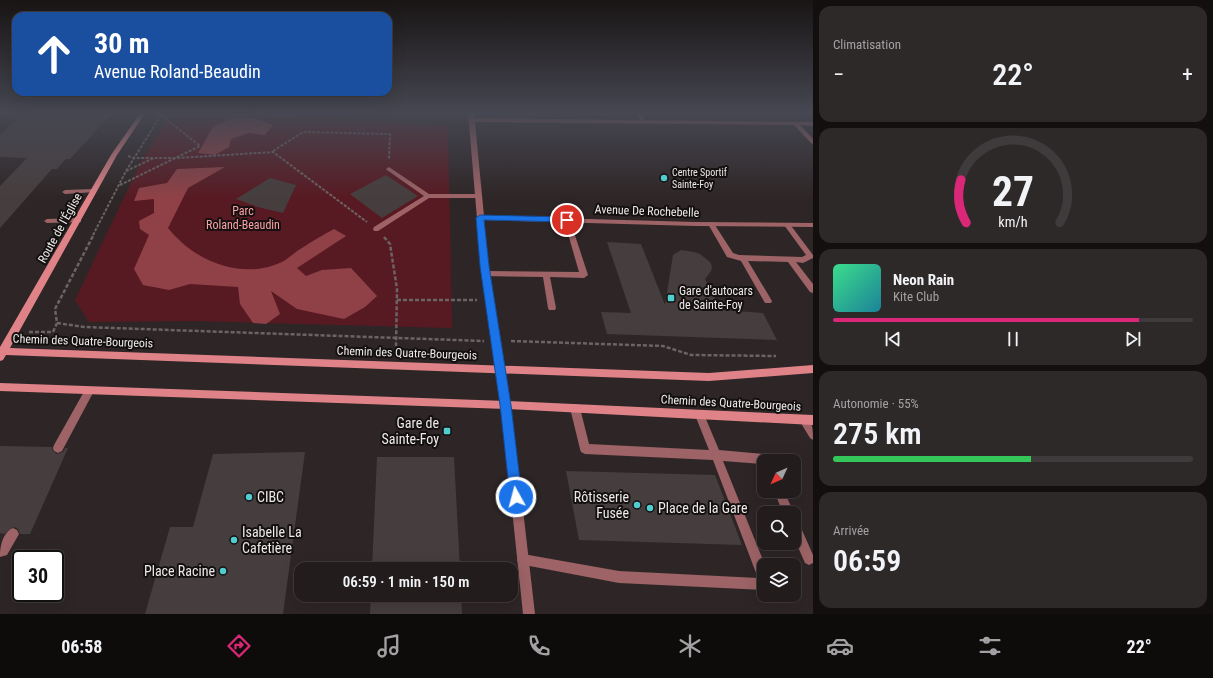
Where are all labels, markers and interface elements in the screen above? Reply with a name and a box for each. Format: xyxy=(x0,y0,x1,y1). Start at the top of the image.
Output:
text: 30 m xyxy=(94,27,150,60)
icon: ahead xyxy=(28,28,80,80)
text: Climatisation xyxy=(833,37,901,52)
text: 22° xyxy=(992,57,1034,92)
text: Avenue Roland-Beaudin xyxy=(94,61,261,82)
text: − xyxy=(833,62,844,87)
text: + xyxy=(1182,62,1193,87)
place label: Centre Sportif Sainte-Foy xyxy=(672,167,728,190)
text: 27 xyxy=(992,167,1034,216)
marker: Centre Sportif Sainte-Foy xyxy=(659,173,669,183)
street label: Route de l'Église xyxy=(34,190,85,265)
street label: Avenue De Rochebelle xyxy=(595,202,700,220)
pin xyxy=(550,203,584,237)
park label: Parc Roland-Beaudin xyxy=(206,204,280,232)
icon: arrive xyxy=(556,209,578,231)
text: km/h xyxy=(998,214,1028,230)
text: Neon Rain xyxy=(893,271,954,289)
place label: Gare d'autocars de Sainte-Foy xyxy=(679,284,753,312)
text: Kite Club xyxy=(893,289,939,304)
marker: Gare d'autocars de Sainte-Foy xyxy=(666,293,676,303)
icon: previous xyxy=(882,328,904,350)
icon: pause xyxy=(1002,328,1024,350)
icon: next xyxy=(1122,328,1144,350)
street label: Chemin des Quatre-Bourgeois xyxy=(13,332,153,350)
street label: Chemin des Quatre-Bourgeois xyxy=(337,344,477,362)
street label: Chemin des Quatre-Bourgeois xyxy=(660,392,802,414)
text: Autonomie · 55% xyxy=(833,396,919,411)
place label: Gare de Sainte-Foy xyxy=(382,415,439,447)
text: 275 km xyxy=(833,416,922,451)
marker: Gare de Sainte-Foy xyxy=(442,426,452,436)
north arrow xyxy=(757,454,801,498)
map controls xyxy=(757,454,801,602)
position arrow xyxy=(495,476,537,518)
place label: CIBC xyxy=(257,489,284,505)
place label: Rôtisserie Fusée xyxy=(574,489,629,521)
marker: CIBC xyxy=(244,492,254,502)
marker: Rôtisserie Fusée xyxy=(632,500,642,510)
place label: Place de la Gare xyxy=(658,500,748,516)
marker: Place de la Gare xyxy=(645,503,655,513)
button: search xyxy=(757,506,801,550)
text: Arrivée xyxy=(833,523,869,538)
place label: Isabelle La Cafetière xyxy=(242,524,302,556)
marker: Isabelle La Cafetière xyxy=(229,535,239,545)
text: 06:59 xyxy=(833,543,901,578)
speed limit sign: 30 xyxy=(12,550,64,602)
button: layers xyxy=(757,558,801,602)
place label: Place Racine xyxy=(144,563,215,579)
marker: Place Racine xyxy=(218,566,228,576)
text: 06:59 · 1 min · 150 m xyxy=(343,573,469,591)
icon: directions xyxy=(225,632,253,660)
icon: music xyxy=(375,632,403,660)
icon: phone xyxy=(525,632,553,660)
icon: climate xyxy=(676,632,704,660)
icon: car xyxy=(826,632,854,660)
icon: filters xyxy=(976,632,1004,660)
text: 06:58 xyxy=(61,636,102,657)
text: 22° xyxy=(1127,636,1152,657)

